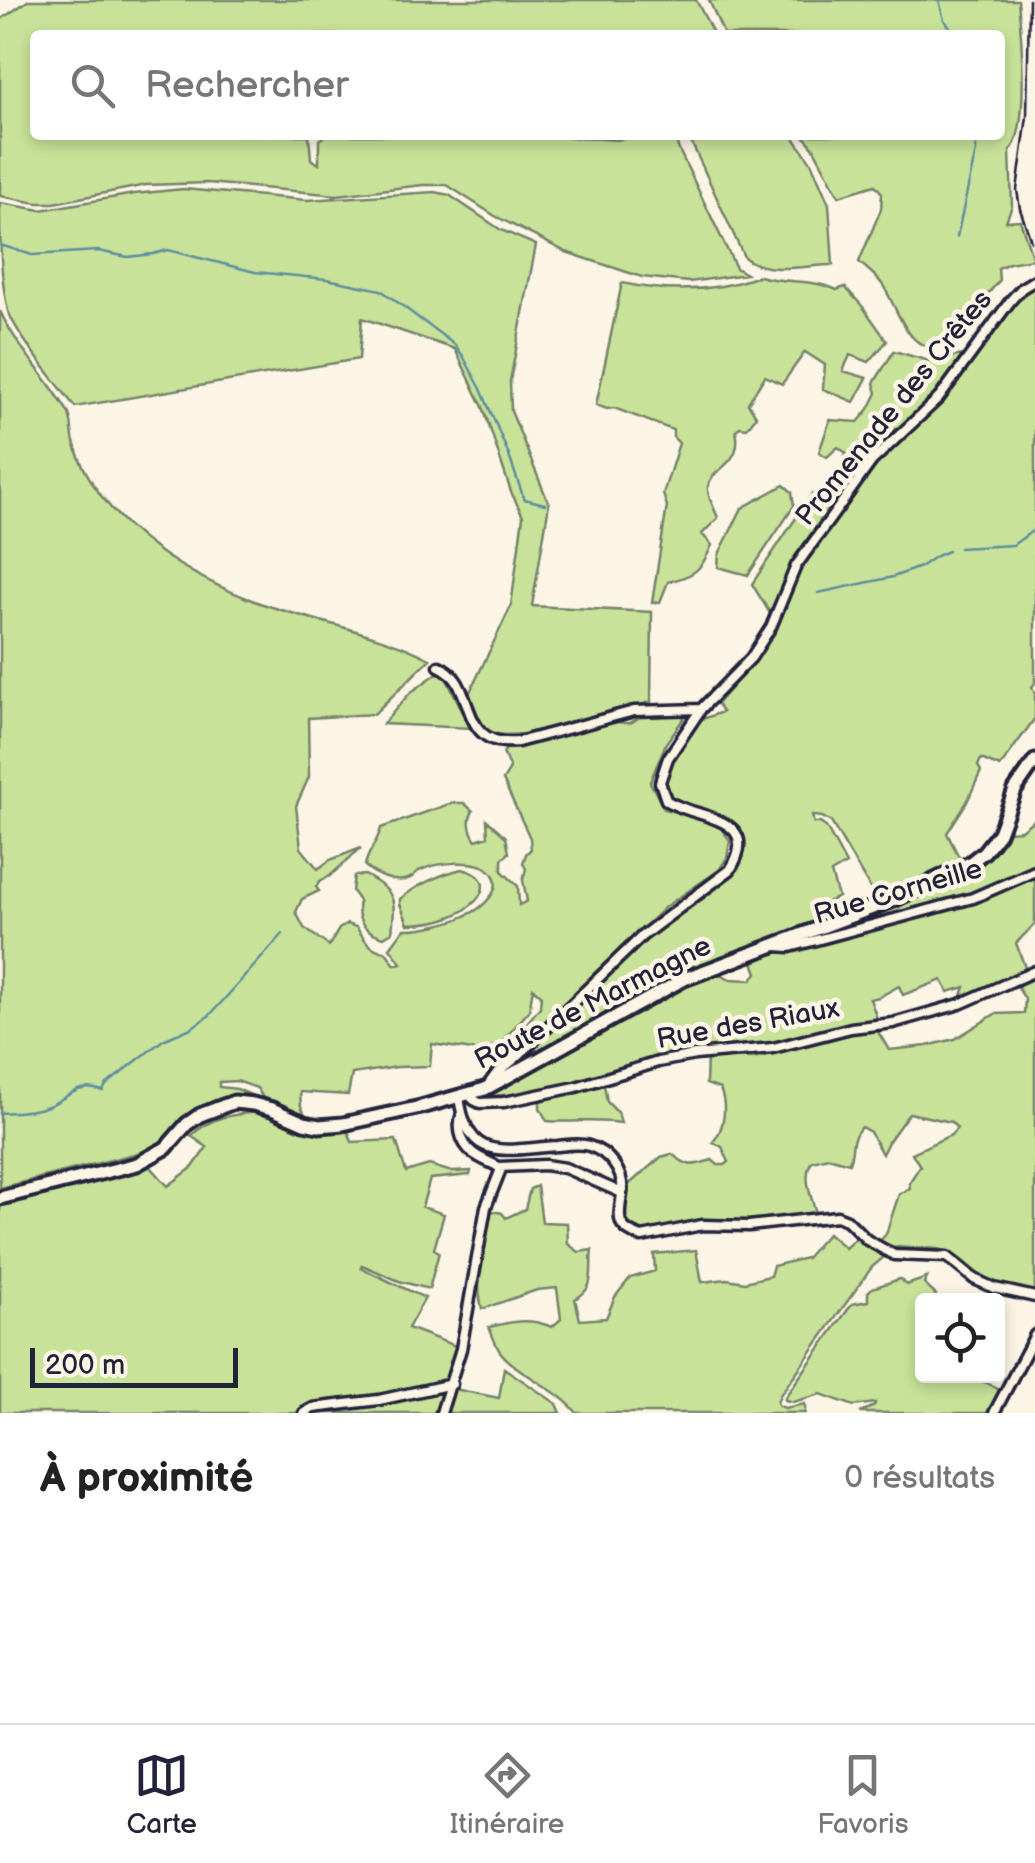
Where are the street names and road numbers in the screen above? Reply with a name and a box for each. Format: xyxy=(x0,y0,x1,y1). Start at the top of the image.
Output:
street label: Promenade des Crêtes xyxy=(789,284,999,532)
street label: Rue Corneille xyxy=(810,852,986,932)
street label: Route de Marmagne xyxy=(469,929,717,1077)
street label: Rue des Riaux xyxy=(654,992,842,1056)

